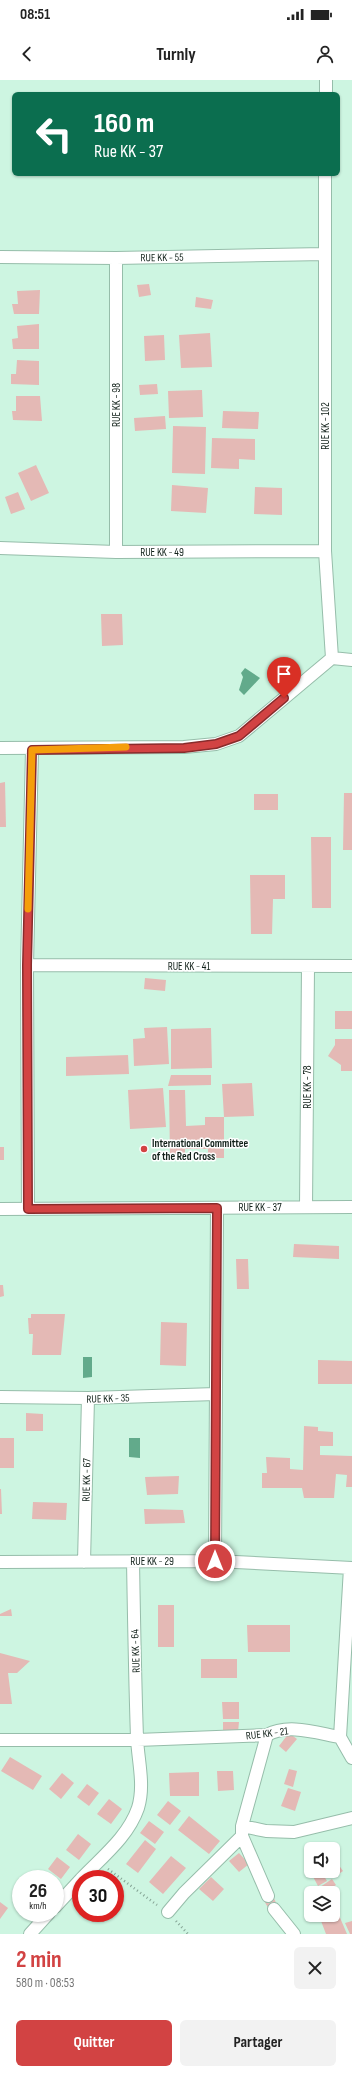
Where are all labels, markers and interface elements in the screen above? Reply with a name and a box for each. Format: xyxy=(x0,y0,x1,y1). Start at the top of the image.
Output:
text: 08:51 xyxy=(20,5,50,24)
icon: back xyxy=(16,43,38,65)
icon: person xyxy=(314,43,336,65)
text: Turnly xyxy=(156,44,196,65)
text: 160 m xyxy=(94,107,154,140)
icon: left xyxy=(28,108,80,160)
text: Rue KK - 37 xyxy=(94,141,163,162)
street label: RUE KK - 55 xyxy=(140,251,184,264)
street label: RUE KK - 98 xyxy=(110,383,123,427)
street label: RUE KK - 102 xyxy=(319,402,332,450)
street label: RUE KK - 49 xyxy=(140,546,184,559)
pin xyxy=(267,657,301,698)
icon: arrive xyxy=(273,663,295,685)
street label: RUE KK - 41 xyxy=(168,960,211,973)
street label: RUE KK - 78 xyxy=(301,1065,314,1109)
place label: International Committee of the Red Cross xyxy=(152,1137,249,1163)
marker: International Committee of the Red Cross xyxy=(139,1144,149,1154)
street label: RUE KK - 37 xyxy=(238,1201,282,1214)
street label: RUE KK - 35 xyxy=(86,1391,130,1406)
street label: RUE KK - 67 xyxy=(80,1458,93,1502)
position arrow xyxy=(194,1540,236,1582)
street label: RUE KK - 29 xyxy=(130,1555,174,1568)
street label: RUE KK - 64 xyxy=(128,1628,143,1673)
street label: RUE KK - 21 xyxy=(245,1724,289,1743)
map controls xyxy=(304,1842,340,1922)
button: sound xyxy=(304,1842,340,1878)
speed limit sign: 30 xyxy=(72,1870,124,1922)
text: 26 xyxy=(29,1879,47,1903)
button: layers xyxy=(304,1886,340,1922)
text: km/h xyxy=(29,1900,47,1912)
text: 2 min xyxy=(16,1945,62,1974)
button: close xyxy=(294,1947,336,1989)
text: 580 m · 08:53 xyxy=(16,1975,74,1991)
button: Quitter xyxy=(16,2020,172,2066)
button: Partager xyxy=(180,2020,336,2066)

